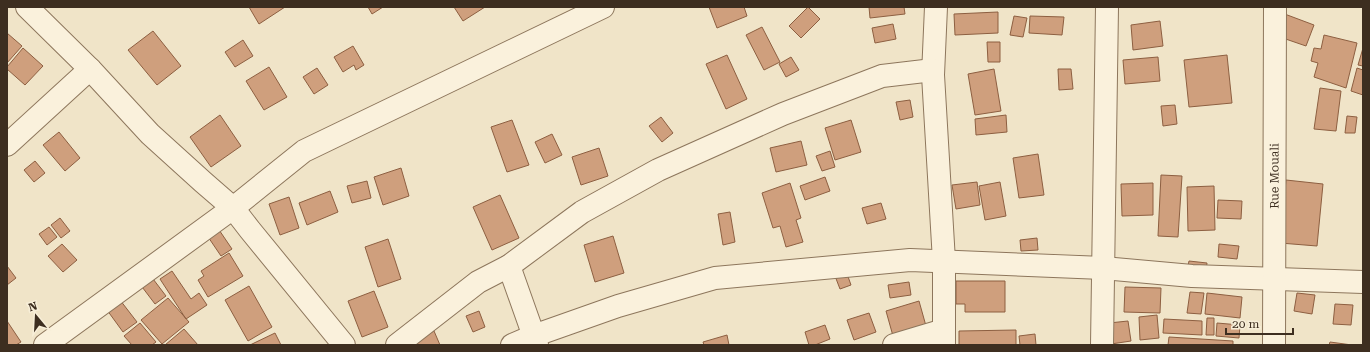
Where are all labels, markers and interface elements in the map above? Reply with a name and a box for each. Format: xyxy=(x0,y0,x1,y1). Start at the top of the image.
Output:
street label: Rue Mouali xyxy=(1267,143,1282,209)
north arrow xyxy=(16,296,56,336)
text: N xyxy=(27,299,40,314)
scale bar xyxy=(1226,310,1293,336)
text: 20 m xyxy=(1232,317,1259,331)

